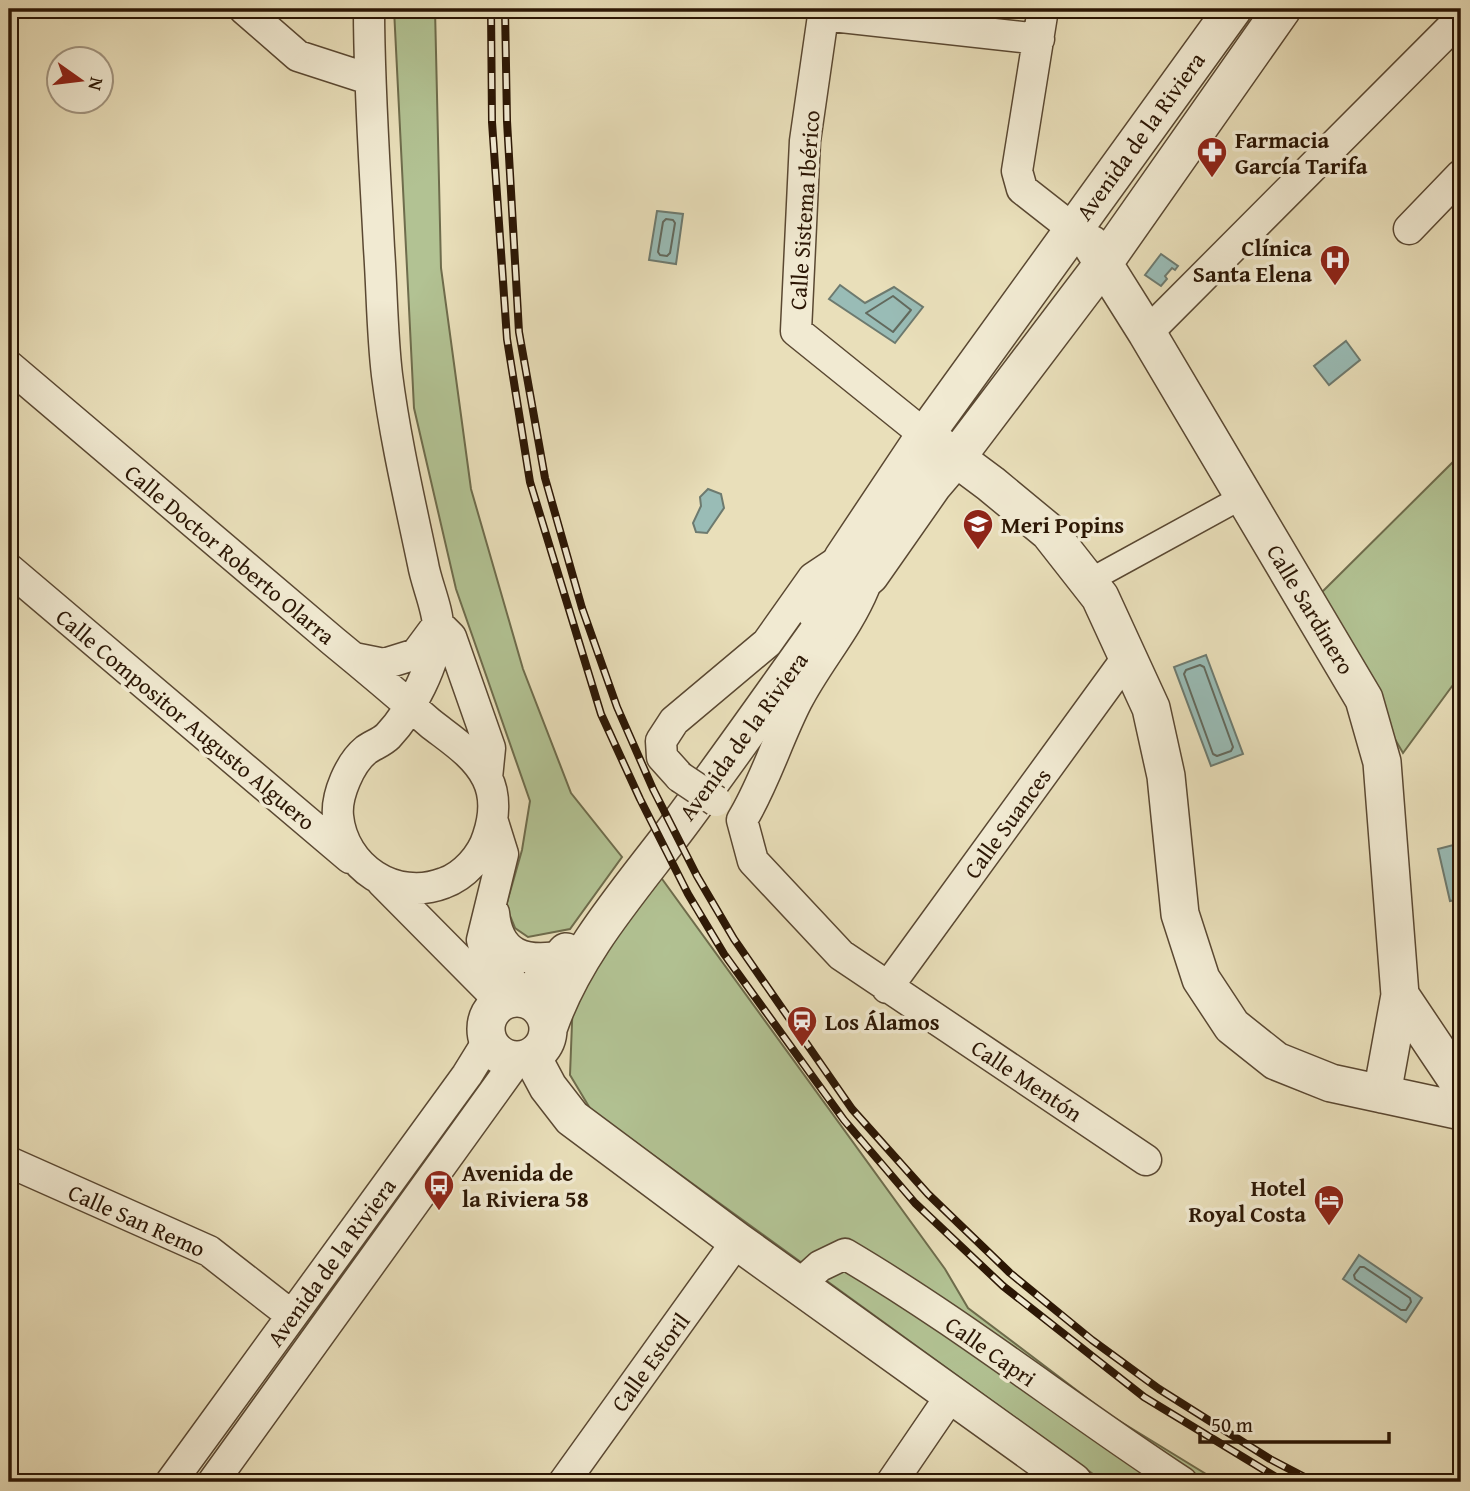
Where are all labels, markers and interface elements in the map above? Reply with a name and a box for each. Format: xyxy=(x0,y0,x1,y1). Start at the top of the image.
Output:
street label: Avenida de la Riviera xyxy=(1068,45,1213,227)
north arrow xyxy=(46,46,116,116)
text: N xyxy=(81,75,112,94)
street label: Calle Sistema Ibérico xyxy=(781,109,827,311)
place label: Farmacia García Tarifa xyxy=(1235,123,1368,182)
pharmacy icon: Farmacia García Tarifa xyxy=(1195,135,1229,179)
place label: Clínica Santa Elena xyxy=(1193,231,1312,290)
hospital icon: Clínica Santa Elena xyxy=(1318,243,1352,287)
street label: Calle Doctor Roberto Olarra xyxy=(118,456,342,652)
school or university icon: Meri Popins xyxy=(961,507,995,551)
place label: Meri Popins xyxy=(1001,508,1124,541)
street label: Calle Sardinero xyxy=(1259,538,1363,680)
street label: Calle Compositor Augusto Alguero xyxy=(49,600,323,838)
street label: Avenida de la Riviera xyxy=(671,645,816,827)
street label: Calle Suances xyxy=(956,761,1058,885)
station icon: Los Álamos xyxy=(785,1004,819,1048)
place label: Los Álamos xyxy=(825,1005,940,1038)
street label: Calle Mentón xyxy=(965,1031,1089,1129)
place label: Avenida de la Riviera 58 xyxy=(462,1156,589,1215)
bus stop icon: Avenida de la Riviera 58 xyxy=(422,1168,456,1212)
street label: Avenida de la Riviera xyxy=(259,1171,404,1353)
place label: Hotel Royal Costa xyxy=(1188,1171,1306,1230)
street label: Calle San Remo xyxy=(63,1175,211,1265)
hotel icon: Hotel Royal Costa xyxy=(1312,1183,1346,1227)
street label: Calle Estoril xyxy=(603,1306,697,1418)
street label: Calle Capri xyxy=(939,1308,1043,1394)
scale bar xyxy=(1200,1400,1390,1444)
text: 50 m xyxy=(1211,1409,1253,1440)

